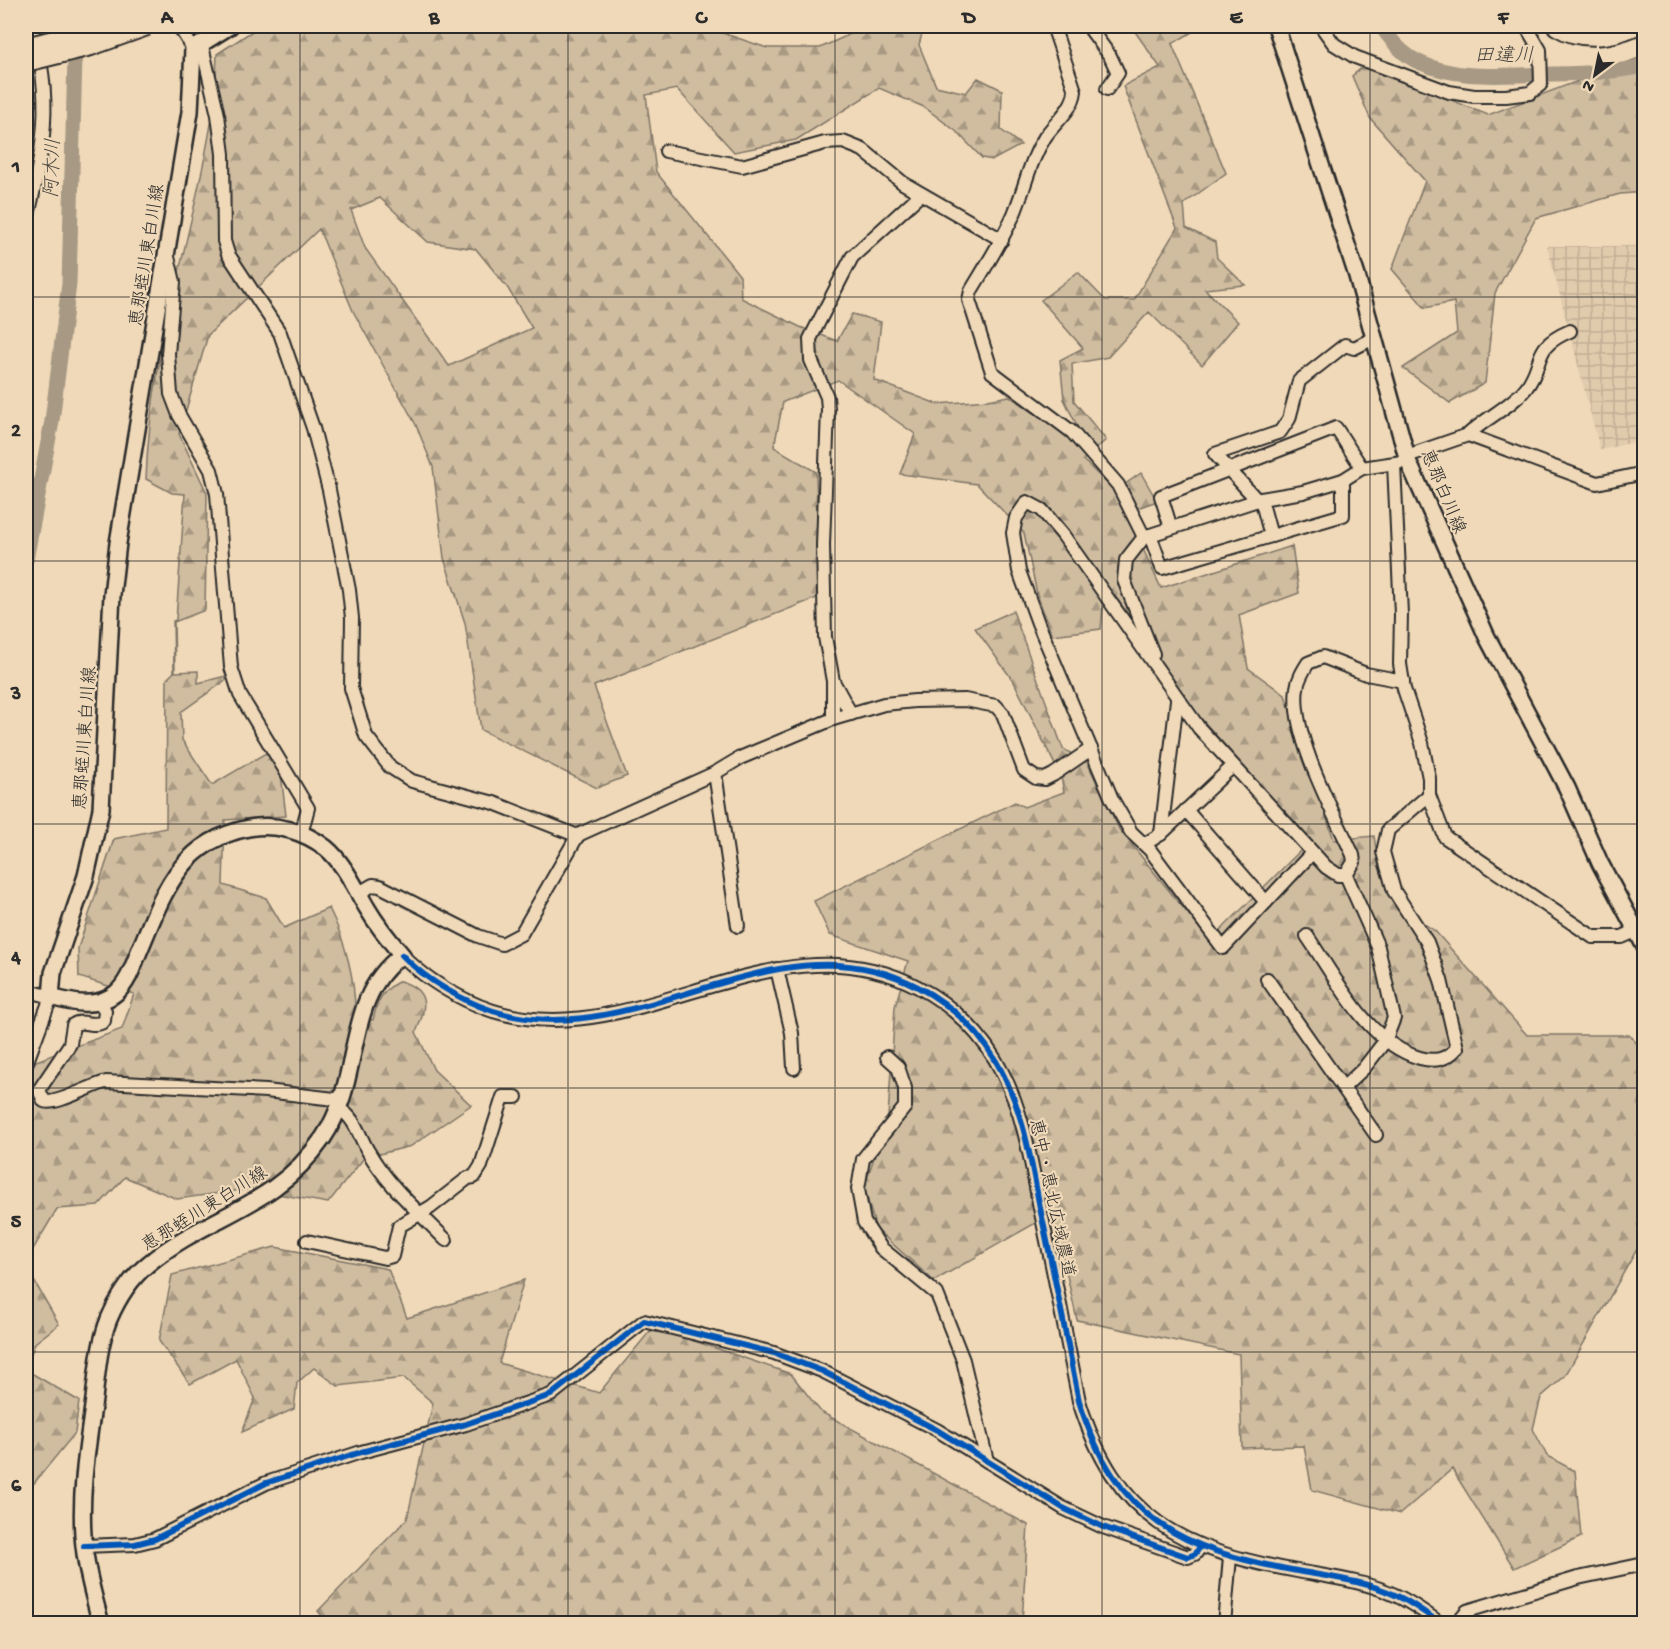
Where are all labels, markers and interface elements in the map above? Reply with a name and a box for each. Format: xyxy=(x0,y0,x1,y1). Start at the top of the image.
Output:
text: A xyxy=(160,8,175,31)
text: B xyxy=(428,8,440,31)
text: C xyxy=(695,8,709,31)
text: D xyxy=(960,8,976,31)
text: E xyxy=(1230,8,1244,31)
text: F xyxy=(1497,8,1510,31)
water label: 田違川 xyxy=(1474,44,1534,69)
north arrow xyxy=(1565,45,1625,105)
text: N xyxy=(1579,74,1598,96)
water label: 阿木川 xyxy=(40,138,67,199)
text: 1 xyxy=(11,157,20,180)
street label: 恵那蛭川東白川線 xyxy=(126,182,170,328)
text: 2 xyxy=(11,421,21,444)
street label: 恵那白川線 xyxy=(1414,446,1470,538)
street label: 恵那蛭川東白川線 xyxy=(70,666,102,811)
text: 3 xyxy=(10,684,21,707)
text: 4 xyxy=(10,948,21,971)
street label: 恵中・恵北広域農道 xyxy=(1023,1117,1079,1280)
street label: 恵那蛭川東白川線 xyxy=(138,1162,272,1257)
text: 5 xyxy=(11,1212,22,1235)
text: 6 xyxy=(11,1476,22,1499)

